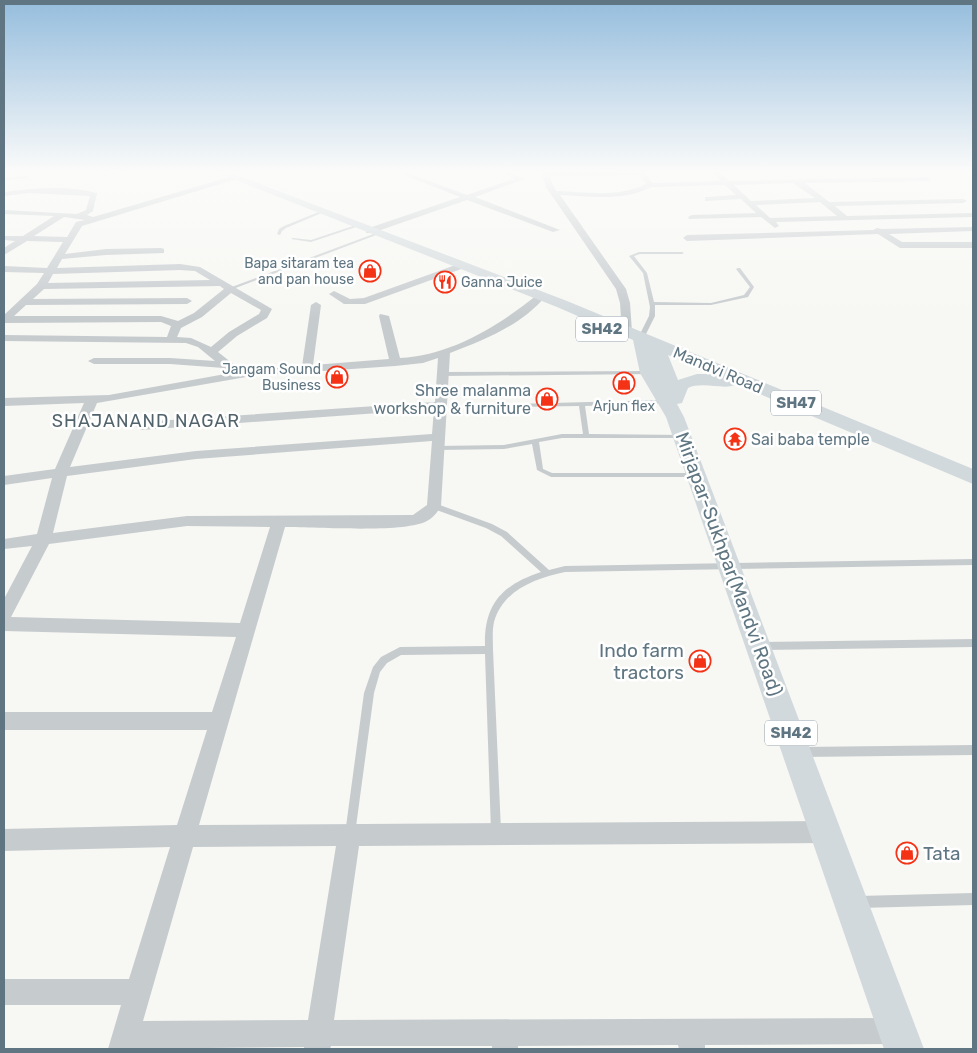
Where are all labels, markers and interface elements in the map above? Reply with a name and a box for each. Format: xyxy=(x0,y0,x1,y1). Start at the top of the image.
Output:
place label: Bapa sitaram tea and pan house xyxy=(244,255,354,288)
shop icon: Bapa sitaram tea and pan house xyxy=(358,259,382,283)
restaurant icon: Ganna Juice xyxy=(433,270,457,294)
place label: Ganna Juice xyxy=(461,274,543,291)
road number: SH42 xyxy=(576,316,628,342)
street label: Mandvi Road xyxy=(670,343,766,397)
place label: Jangam Sound Business xyxy=(222,361,321,394)
shop icon: Jangam Sound Business xyxy=(325,365,349,389)
shop icon: Arjun flex xyxy=(612,371,636,395)
place label: Shree malanma workshop & furniture xyxy=(374,381,531,418)
shop icon: Shree malanma workshop & furniture xyxy=(535,387,559,411)
road number: SH47 xyxy=(771,390,821,416)
place label: Arjun flex xyxy=(593,398,655,415)
district label: SHAJANAND NAGAR xyxy=(52,410,240,432)
temple icon: Sai baba temple xyxy=(723,427,747,451)
street label: Mirjapar-Sukhpar(Mandvi Road) xyxy=(670,429,788,699)
place label: Sai baba temple xyxy=(751,430,870,449)
place label: Indo farm tractors xyxy=(599,639,684,684)
shop icon: Indo farm tractors xyxy=(688,649,712,673)
road number: SH42 xyxy=(765,720,817,746)
shop icon: Tata xyxy=(895,841,919,865)
place label: Tata xyxy=(923,842,961,865)

